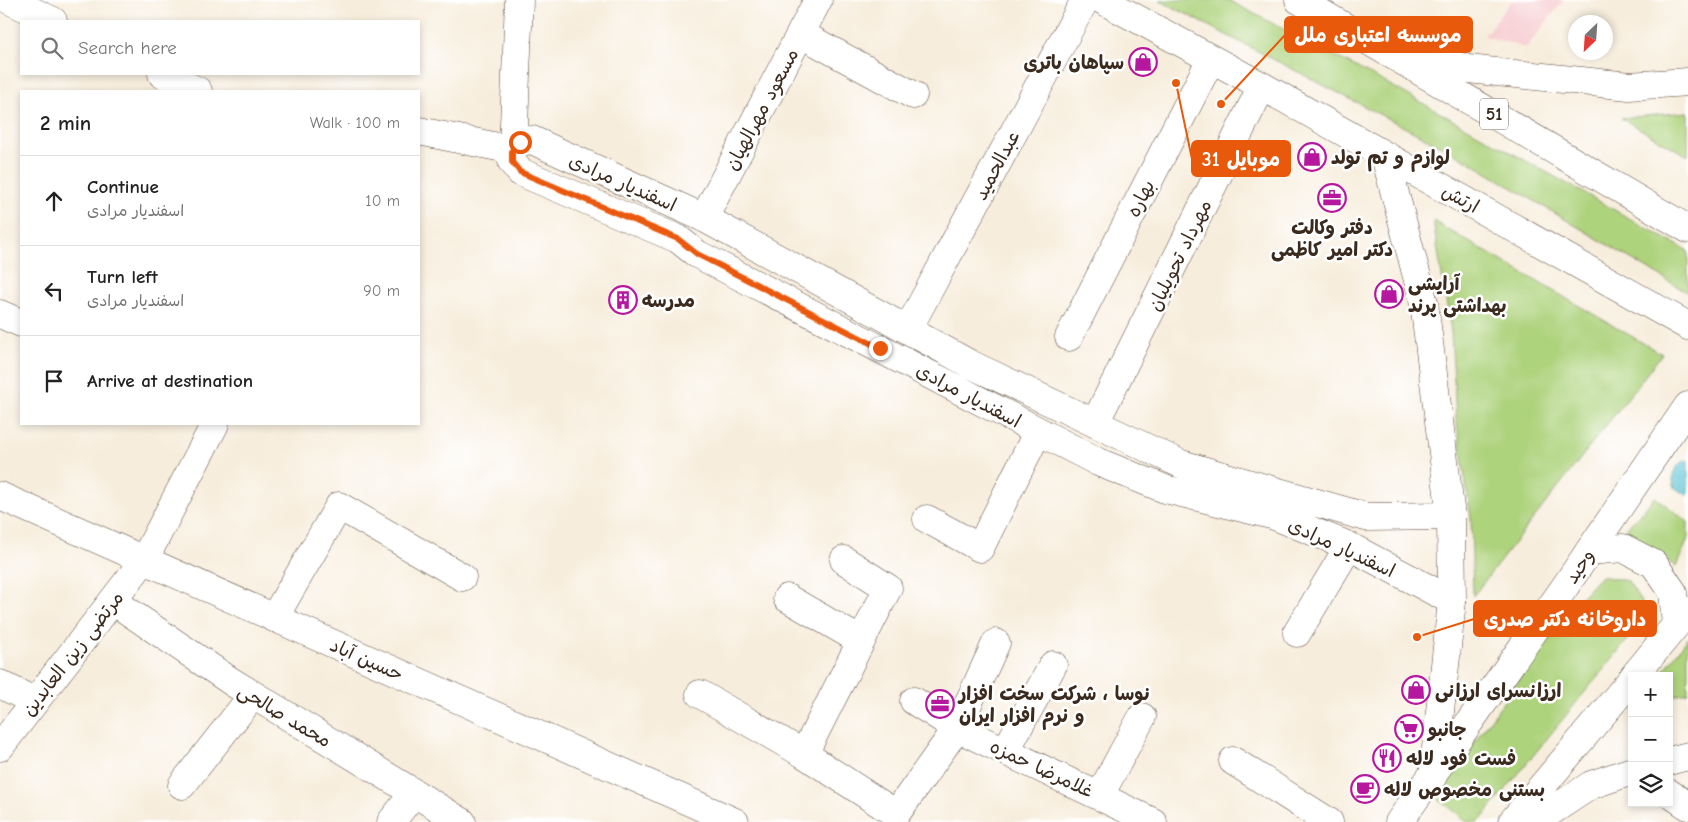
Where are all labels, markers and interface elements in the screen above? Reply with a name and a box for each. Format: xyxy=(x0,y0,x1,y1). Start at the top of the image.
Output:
north arrow xyxy=(1568,15,1613,60)
callout: موسسه اعتباری ملل xyxy=(1285,17,1472,52)
search box xyxy=(20,20,420,75)
text: موسسه اعتباری ملل xyxy=(1294,24,1462,49)
icon: search xyxy=(38,34,66,62)
text: Search here xyxy=(78,37,177,59)
street label: مسعود مهرالهیان xyxy=(721,45,804,174)
shop icon: سپاهان باتری xyxy=(1128,47,1158,77)
place label: سپاهان باتری xyxy=(1023,52,1124,75)
road number: 51 xyxy=(1480,98,1508,130)
text: 2 min xyxy=(40,111,91,135)
text: Walk · 100 m xyxy=(310,114,400,132)
street label: عبدالحمید xyxy=(969,127,1024,204)
route start xyxy=(509,131,532,154)
callout: موبایل 31 xyxy=(1192,141,1290,176)
shop icon: لوازم و تم تولد xyxy=(1297,142,1327,172)
place label: لوازم و تم تولد xyxy=(1331,147,1450,172)
text: موبایل 31 xyxy=(1202,148,1280,172)
street label: اسفندیار مرادی xyxy=(565,149,680,216)
text: Continue xyxy=(87,176,159,198)
street label: بهاره xyxy=(1122,176,1159,221)
street label: ارتش xyxy=(1438,180,1483,218)
office icon: دفتر وکالت دکتر امیر کاظمی xyxy=(1317,183,1347,213)
icon: ahead xyxy=(40,187,68,215)
text: 10 m xyxy=(365,192,400,210)
street label: مهرداد تحویلیان xyxy=(1143,196,1216,315)
text: اسفندیار مرادی xyxy=(87,202,184,220)
place label: دفتر وکالت دکتر امیر کاظمی xyxy=(1271,217,1393,262)
text: Turn left xyxy=(87,266,158,288)
place label: آرایشی بهداشتی پرند xyxy=(1408,273,1506,318)
icon: left xyxy=(40,277,68,305)
shop icon: آرایشی بهداشتی پرند xyxy=(1374,279,1404,309)
text: 90 m xyxy=(363,282,400,300)
building icon: مدرسه xyxy=(608,285,638,315)
place label: مدرسه xyxy=(642,290,695,312)
text: اسفندیار مرادی xyxy=(87,292,184,310)
route end xyxy=(869,337,892,360)
street label: اسفندیار مرادی xyxy=(912,359,1025,433)
icon: arrive xyxy=(40,367,68,395)
text: Arrive at destination xyxy=(87,370,253,392)
street label: اسفندیار مرادی xyxy=(1285,514,1399,582)
street label: وحید xyxy=(1560,545,1599,588)
street label: مرتضی زین العابدین xyxy=(17,587,129,721)
callout: داروخانه دکتر صدری xyxy=(1474,601,1656,636)
text: داروخانه دکتر صدری xyxy=(1484,608,1646,633)
street label: حسین آباد xyxy=(327,634,407,686)
map controls xyxy=(1628,672,1673,807)
button: + xyxy=(1628,672,1673,717)
shop icon: ارزانسرای ارزانی xyxy=(1401,675,1431,705)
street label: محمد صالحی xyxy=(233,679,335,753)
place label: ارزانسرای ارزانی xyxy=(1435,680,1561,703)
place label: نوسا ، شرکت سخت افزار و نرم افزار ایران xyxy=(957,683,1151,730)
office icon: نوسا ، شرکت سخت افزار و نرم افزار ایران xyxy=(925,689,955,719)
supermarket icon: جانبو xyxy=(1394,714,1424,744)
button: − xyxy=(1628,717,1673,762)
place label: جانبو xyxy=(1426,719,1466,742)
street label: غلامرضا حمزه xyxy=(986,735,1097,802)
restaurant icon: فست فود لاله xyxy=(1372,743,1402,773)
place label: فست فود لاله xyxy=(1406,748,1516,771)
button: layers xyxy=(1628,762,1673,807)
cafe icon: بستنی مخصوص لاله xyxy=(1350,774,1380,804)
place label: بستنی مخصوص لاله xyxy=(1384,779,1545,802)

